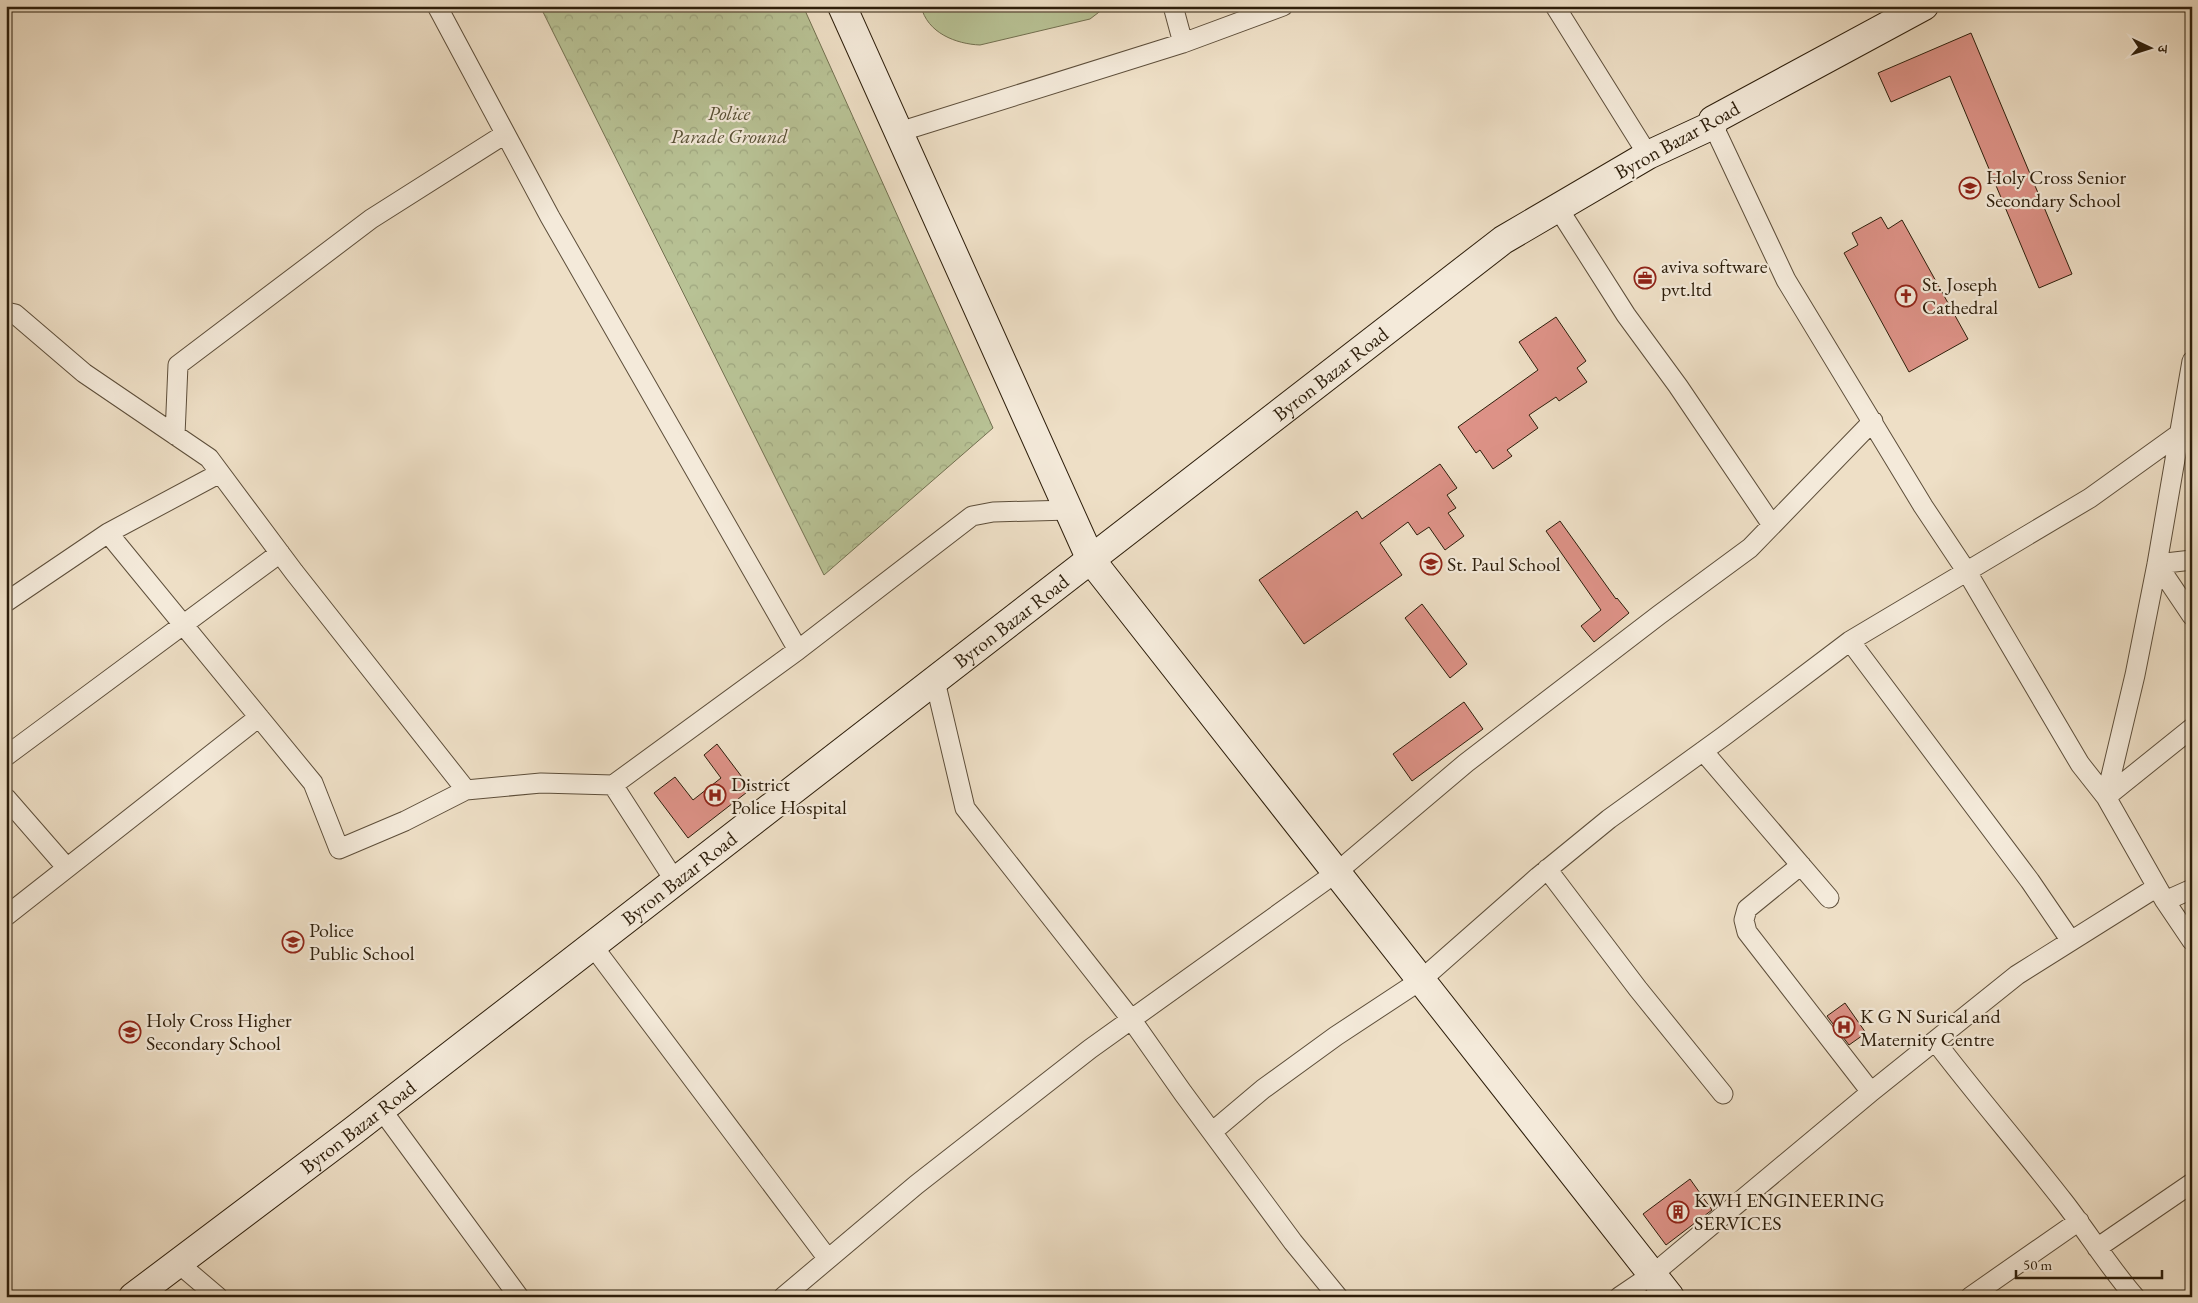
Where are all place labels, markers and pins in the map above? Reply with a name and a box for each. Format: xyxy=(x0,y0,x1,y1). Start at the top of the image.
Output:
place label: Holy Cross Senior Secondary School xyxy=(1986,164,2127,213)
school or university icon: Holy Cross Senior Secondary School xyxy=(1958,176,1982,200)
place label: aviva software pvt.ltd xyxy=(1661,253,1768,302)
office icon: aviva software pvt.ltd xyxy=(1633,266,1657,290)
place label: St. Joseph Cathedral xyxy=(1922,271,1998,320)
church icon: St. Joseph Cathedral xyxy=(1894,284,1918,308)
place label: St. Paul School xyxy=(1447,551,1561,577)
school or university icon: St. Paul School xyxy=(1419,552,1443,576)
place label: District Police Hospital xyxy=(731,771,847,820)
hospital icon: District Police Hospital xyxy=(703,783,727,807)
place label: Police Public School xyxy=(309,917,415,966)
school or university icon: Police Public School xyxy=(281,930,305,954)
place label: K G N Surical and Maternity Centre xyxy=(1860,1003,2002,1052)
place label: Holy Cross Higher Secondary School xyxy=(146,1007,292,1056)
hospital icon: K G N Surical and Maternity Centre xyxy=(1832,1015,1856,1039)
school or university icon: Holy Cross Higher Secondary School xyxy=(118,1020,142,1044)
place label: KWH ENGINEERING SERVICES xyxy=(1694,1187,1885,1236)
building icon: KWH ENGINEERING SERVICES xyxy=(1666,1200,1690,1224)

